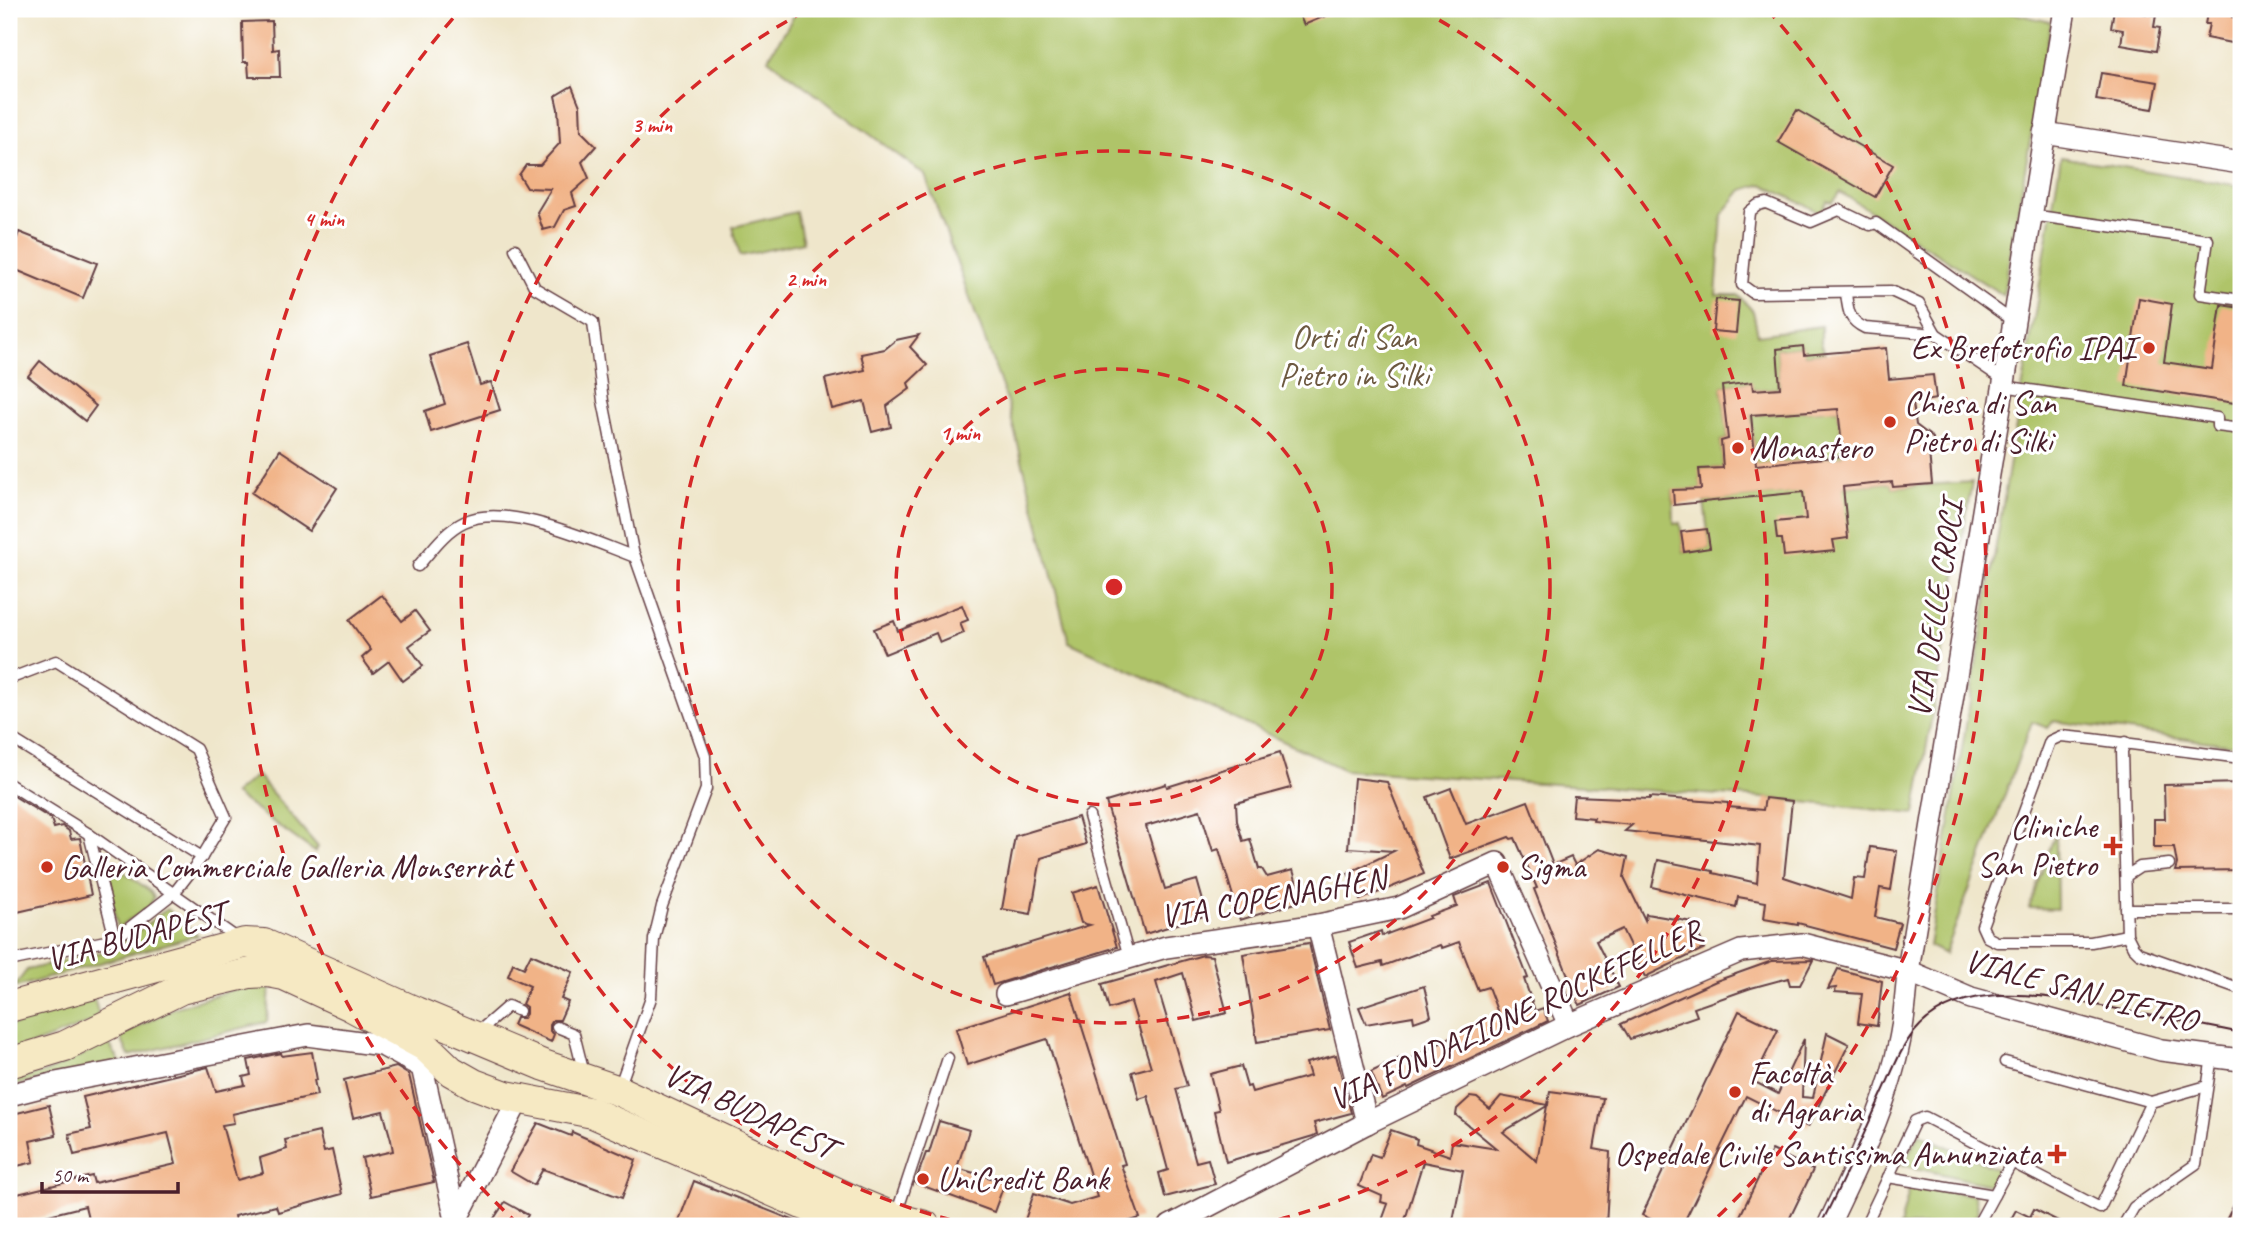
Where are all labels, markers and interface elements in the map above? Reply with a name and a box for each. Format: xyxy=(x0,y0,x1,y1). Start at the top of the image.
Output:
text: 3 min xyxy=(632,112,672,138)
text: 4 min xyxy=(304,206,344,232)
text: 2 min xyxy=(786,266,826,292)
park label: Orti di San Pietro in Silki xyxy=(1279,316,1433,396)
place label: Ex Brefotrofio IPAI xyxy=(1911,327,2142,369)
marker: Ex Brefotrofio IPAI xyxy=(2141,340,2157,356)
place label: Chiesa di San Pietro di Silki xyxy=(1904,382,2057,462)
marker: Chiesa di San Pietro di Silki xyxy=(1882,414,1898,430)
text: 1 min xyxy=(940,420,980,446)
place label: Monastero xyxy=(1752,427,1874,469)
marker: Monastero xyxy=(1730,440,1746,456)
street label: VIA DELLE CROCI xyxy=(1897,491,1974,721)
centre of rings xyxy=(1102,575,1126,599)
place label: Cliniche San Pietro xyxy=(1977,806,2099,886)
marker: Cliniche San Pietro xyxy=(2103,836,2123,856)
place label: Galleria Commerciale Galleria Monserràt xyxy=(61,846,515,888)
place label: Sigma xyxy=(1517,846,1587,888)
street label: VIA COPENAGHEN xyxy=(1157,856,1394,937)
marker: Galleria Commerciale Galleria Monserràt xyxy=(39,859,55,875)
marker: Sigma xyxy=(1495,859,1511,875)
street label: VIA BUDAPEST xyxy=(42,890,238,980)
street label: VIA FONDAZIONE ROCKEFELLER xyxy=(1322,908,1712,1120)
street label: VIALE SAN PIETRO xyxy=(1961,939,2205,1042)
place label: Facoltà di Agraria xyxy=(1749,1052,1865,1132)
street label: VIA BUDAPEST xyxy=(658,1053,849,1172)
marker: Facoltà di Agraria xyxy=(1727,1084,1743,1100)
place label: Ospedale Civile Santissima Annunziata xyxy=(1614,1133,2043,1175)
marker: Ospedale Civile Santissima Annunziata xyxy=(2047,1144,2067,1164)
scale bar xyxy=(42,1151,178,1195)
place label: UniCredit Bank xyxy=(937,1158,1111,1200)
text: 50 m xyxy=(52,1162,90,1188)
marker: UniCredit Bank xyxy=(915,1171,931,1187)

